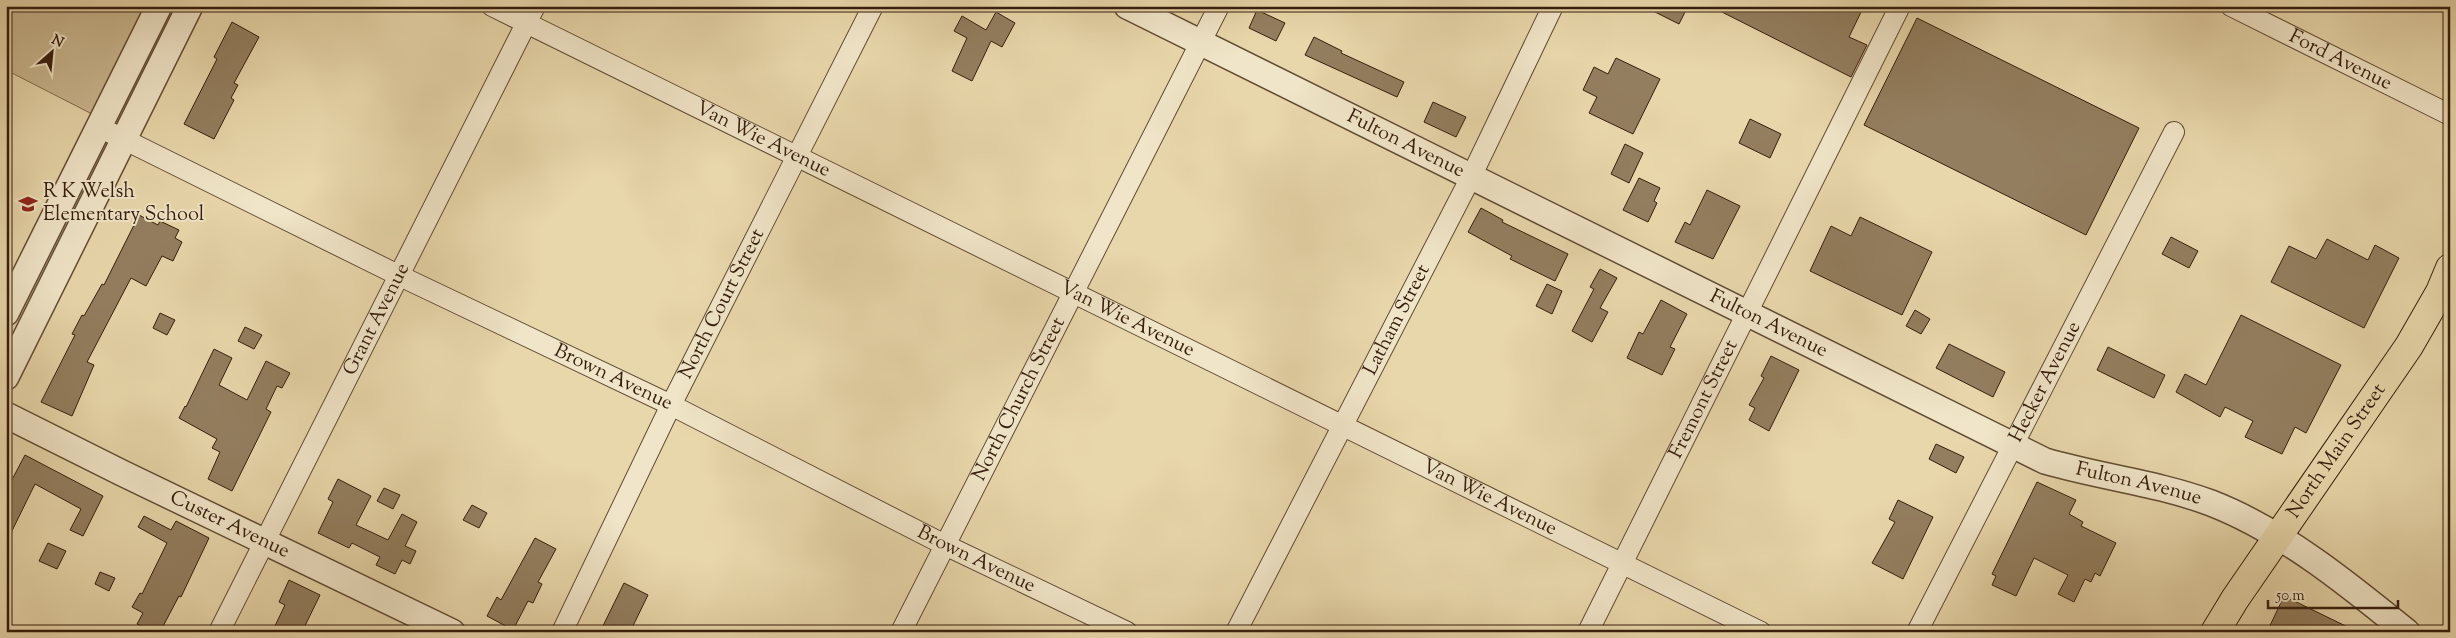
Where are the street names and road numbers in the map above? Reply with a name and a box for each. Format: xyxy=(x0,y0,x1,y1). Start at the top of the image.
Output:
street label: Ford Avenue xyxy=(2284,22,2397,98)
street label: Van Wie Avenue xyxy=(690,94,835,185)
street label: Fulton Avenue xyxy=(1342,103,1470,186)
street label: North Court Street xyxy=(672,224,772,384)
street label: Grant Avenue xyxy=(336,258,417,381)
street label: Latham Street xyxy=(1356,259,1438,381)
street label: Van Wie Avenue xyxy=(1054,274,1199,365)
street label: Fulton Avenue xyxy=(1705,282,1833,365)
street label: North Church Street xyxy=(965,312,1073,486)
street label: Hecker Avenue xyxy=(2002,316,2089,448)
street label: Fremont Street xyxy=(1662,335,1746,464)
street label: Brown Avenue xyxy=(549,337,677,418)
street label: North Main Street xyxy=(2280,378,2393,525)
street label: Van Wie Avenue xyxy=(1417,452,1562,544)
street label: Fulton Avenue xyxy=(2073,455,2205,513)
street label: Custer Avenue xyxy=(165,483,294,566)
street label: Brown Avenue xyxy=(912,518,1040,601)

